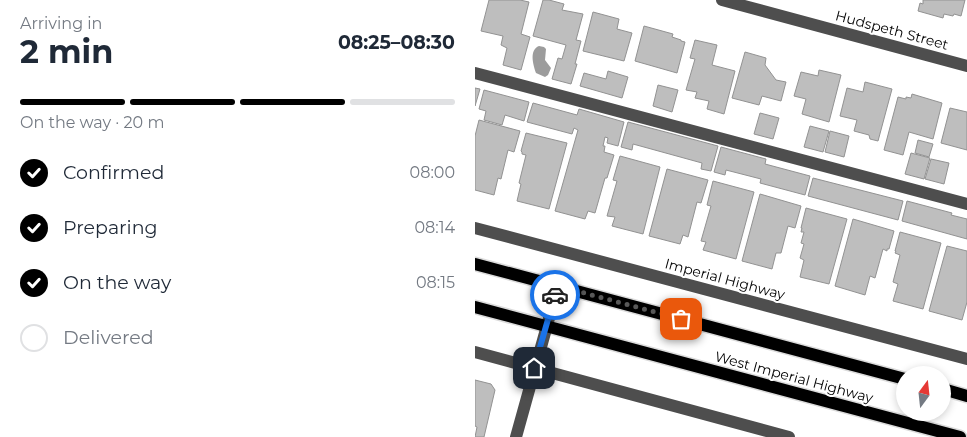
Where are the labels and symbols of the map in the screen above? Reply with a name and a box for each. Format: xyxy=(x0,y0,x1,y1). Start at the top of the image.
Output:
street label: Hudspeth Street xyxy=(834,6,951,54)
street label: Imperial Highway xyxy=(663,254,787,304)
courier xyxy=(530,270,580,320)
pin xyxy=(660,298,702,340)
pin xyxy=(513,347,555,389)
street label: West Imperial Highway xyxy=(713,347,875,407)
north arrow xyxy=(896,366,951,421)

